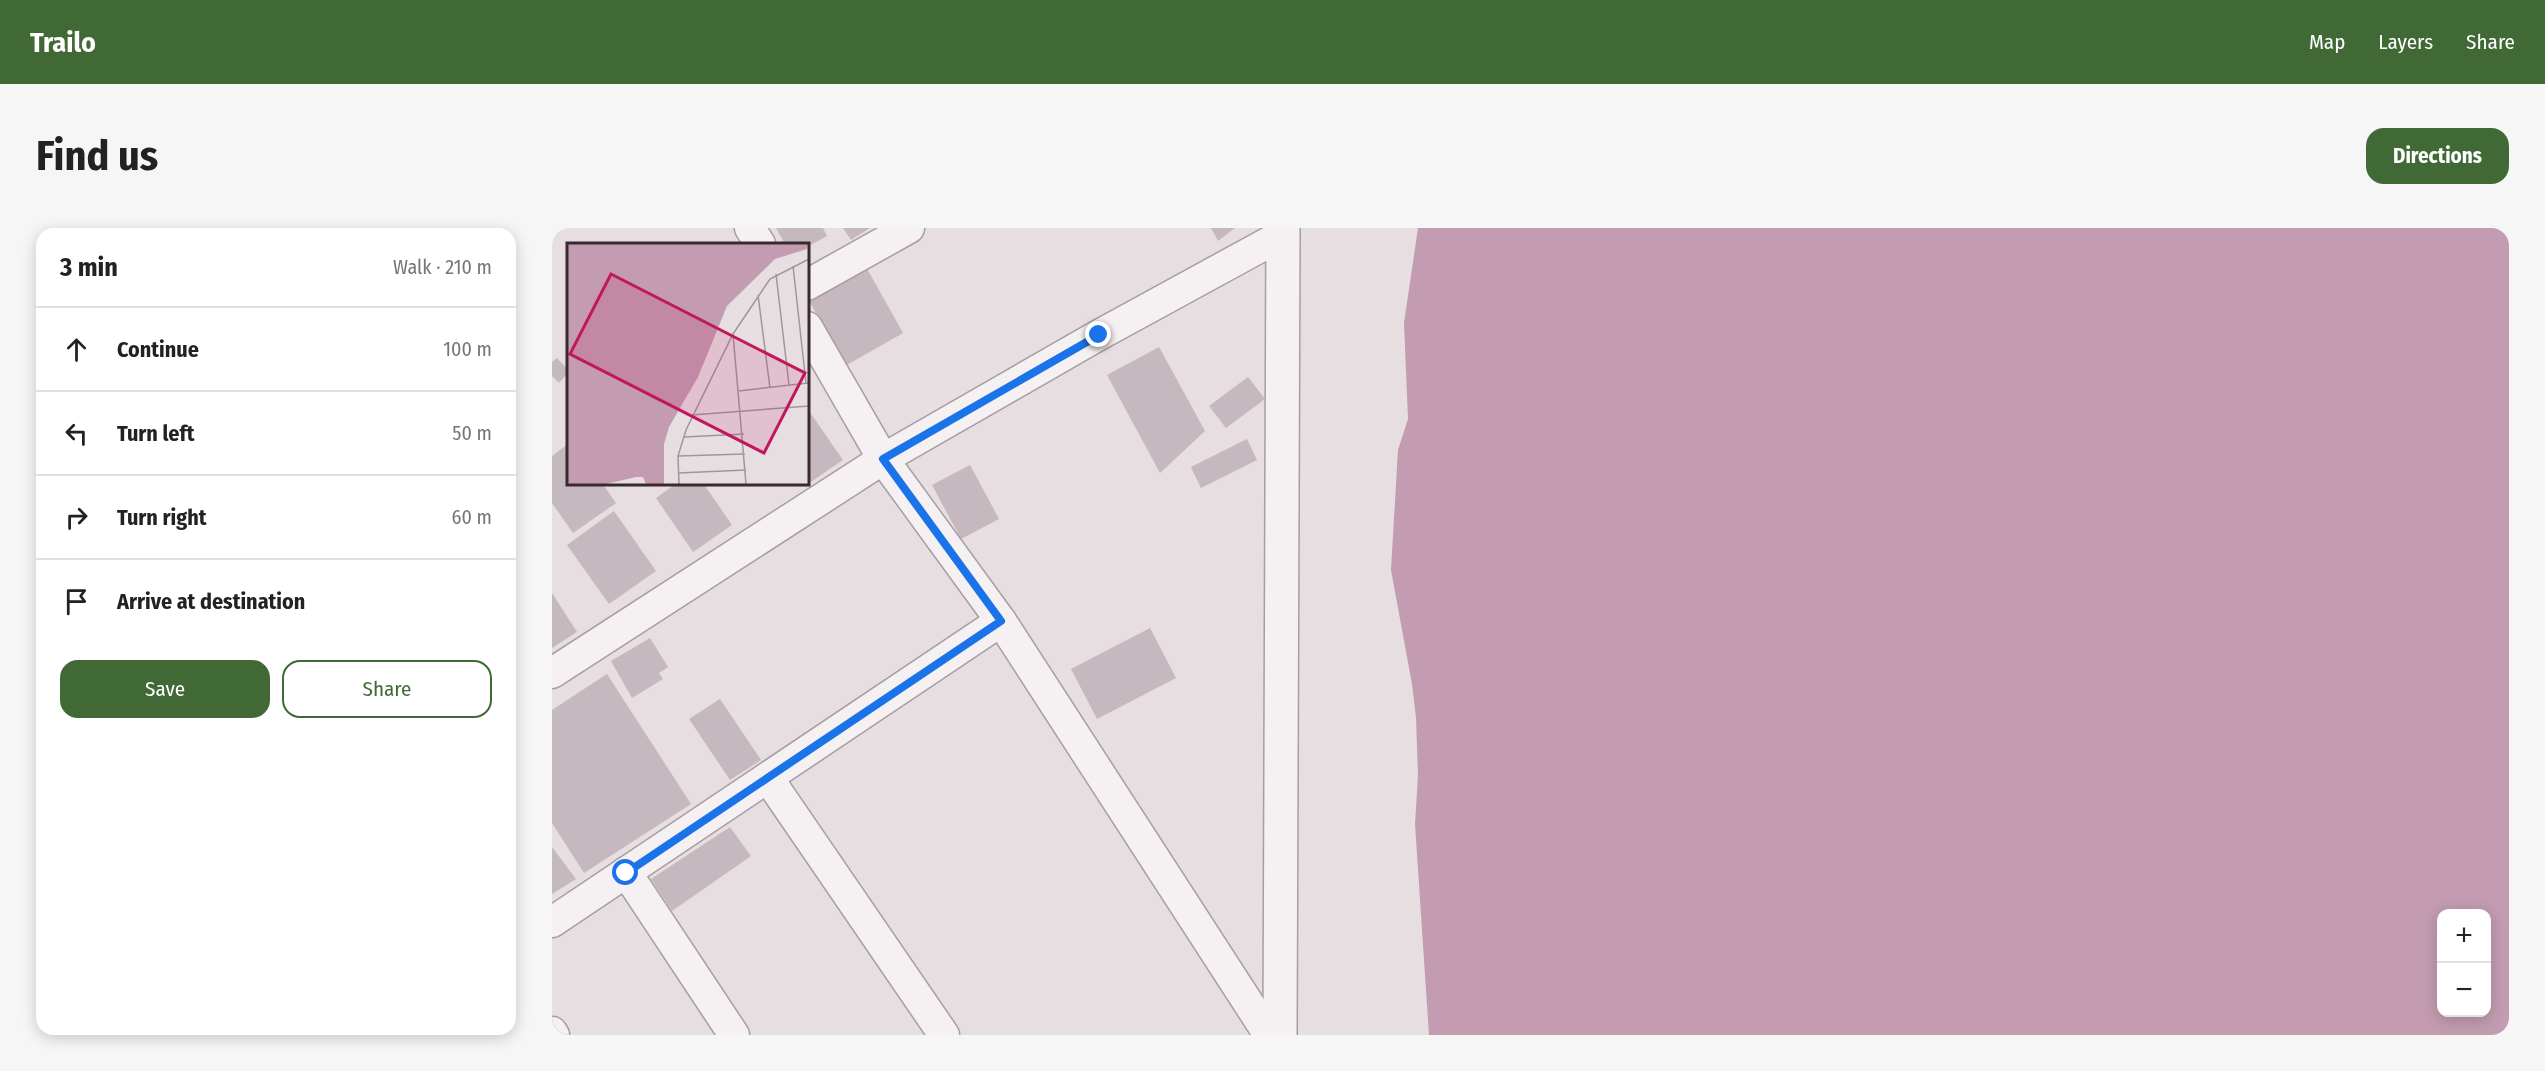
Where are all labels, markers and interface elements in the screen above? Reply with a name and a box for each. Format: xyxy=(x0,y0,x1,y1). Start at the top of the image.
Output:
text: Trailo xyxy=(30,26,96,59)
text: Map xyxy=(2309,29,2345,55)
text: Layers xyxy=(2378,29,2433,55)
text: Share xyxy=(2466,29,2515,55)
button: Directions xyxy=(2366,128,2509,184)
text: Find us xyxy=(36,131,158,181)
inset map xyxy=(567,243,808,484)
text: 3 min xyxy=(60,252,118,283)
text: Walk · 210 m xyxy=(393,255,492,279)
route end xyxy=(1085,321,1111,347)
icon: ahead xyxy=(60,333,93,366)
text: Continue xyxy=(117,336,199,363)
text: 100 m xyxy=(443,337,492,361)
icon: left xyxy=(60,417,93,450)
text: Turn left xyxy=(117,420,195,447)
text: 50 m xyxy=(452,421,492,445)
icon: right xyxy=(60,501,93,534)
text: Turn right xyxy=(117,504,206,531)
text: 60 m xyxy=(452,505,492,529)
icon: arrive xyxy=(60,585,93,618)
text: Arrive at destination xyxy=(117,588,305,615)
button: Save xyxy=(60,660,270,718)
button: Share xyxy=(282,660,492,718)
route start xyxy=(612,859,638,885)
map controls xyxy=(2437,909,2491,1017)
button: + xyxy=(2437,909,2491,963)
button: − xyxy=(2437,963,2491,1017)

